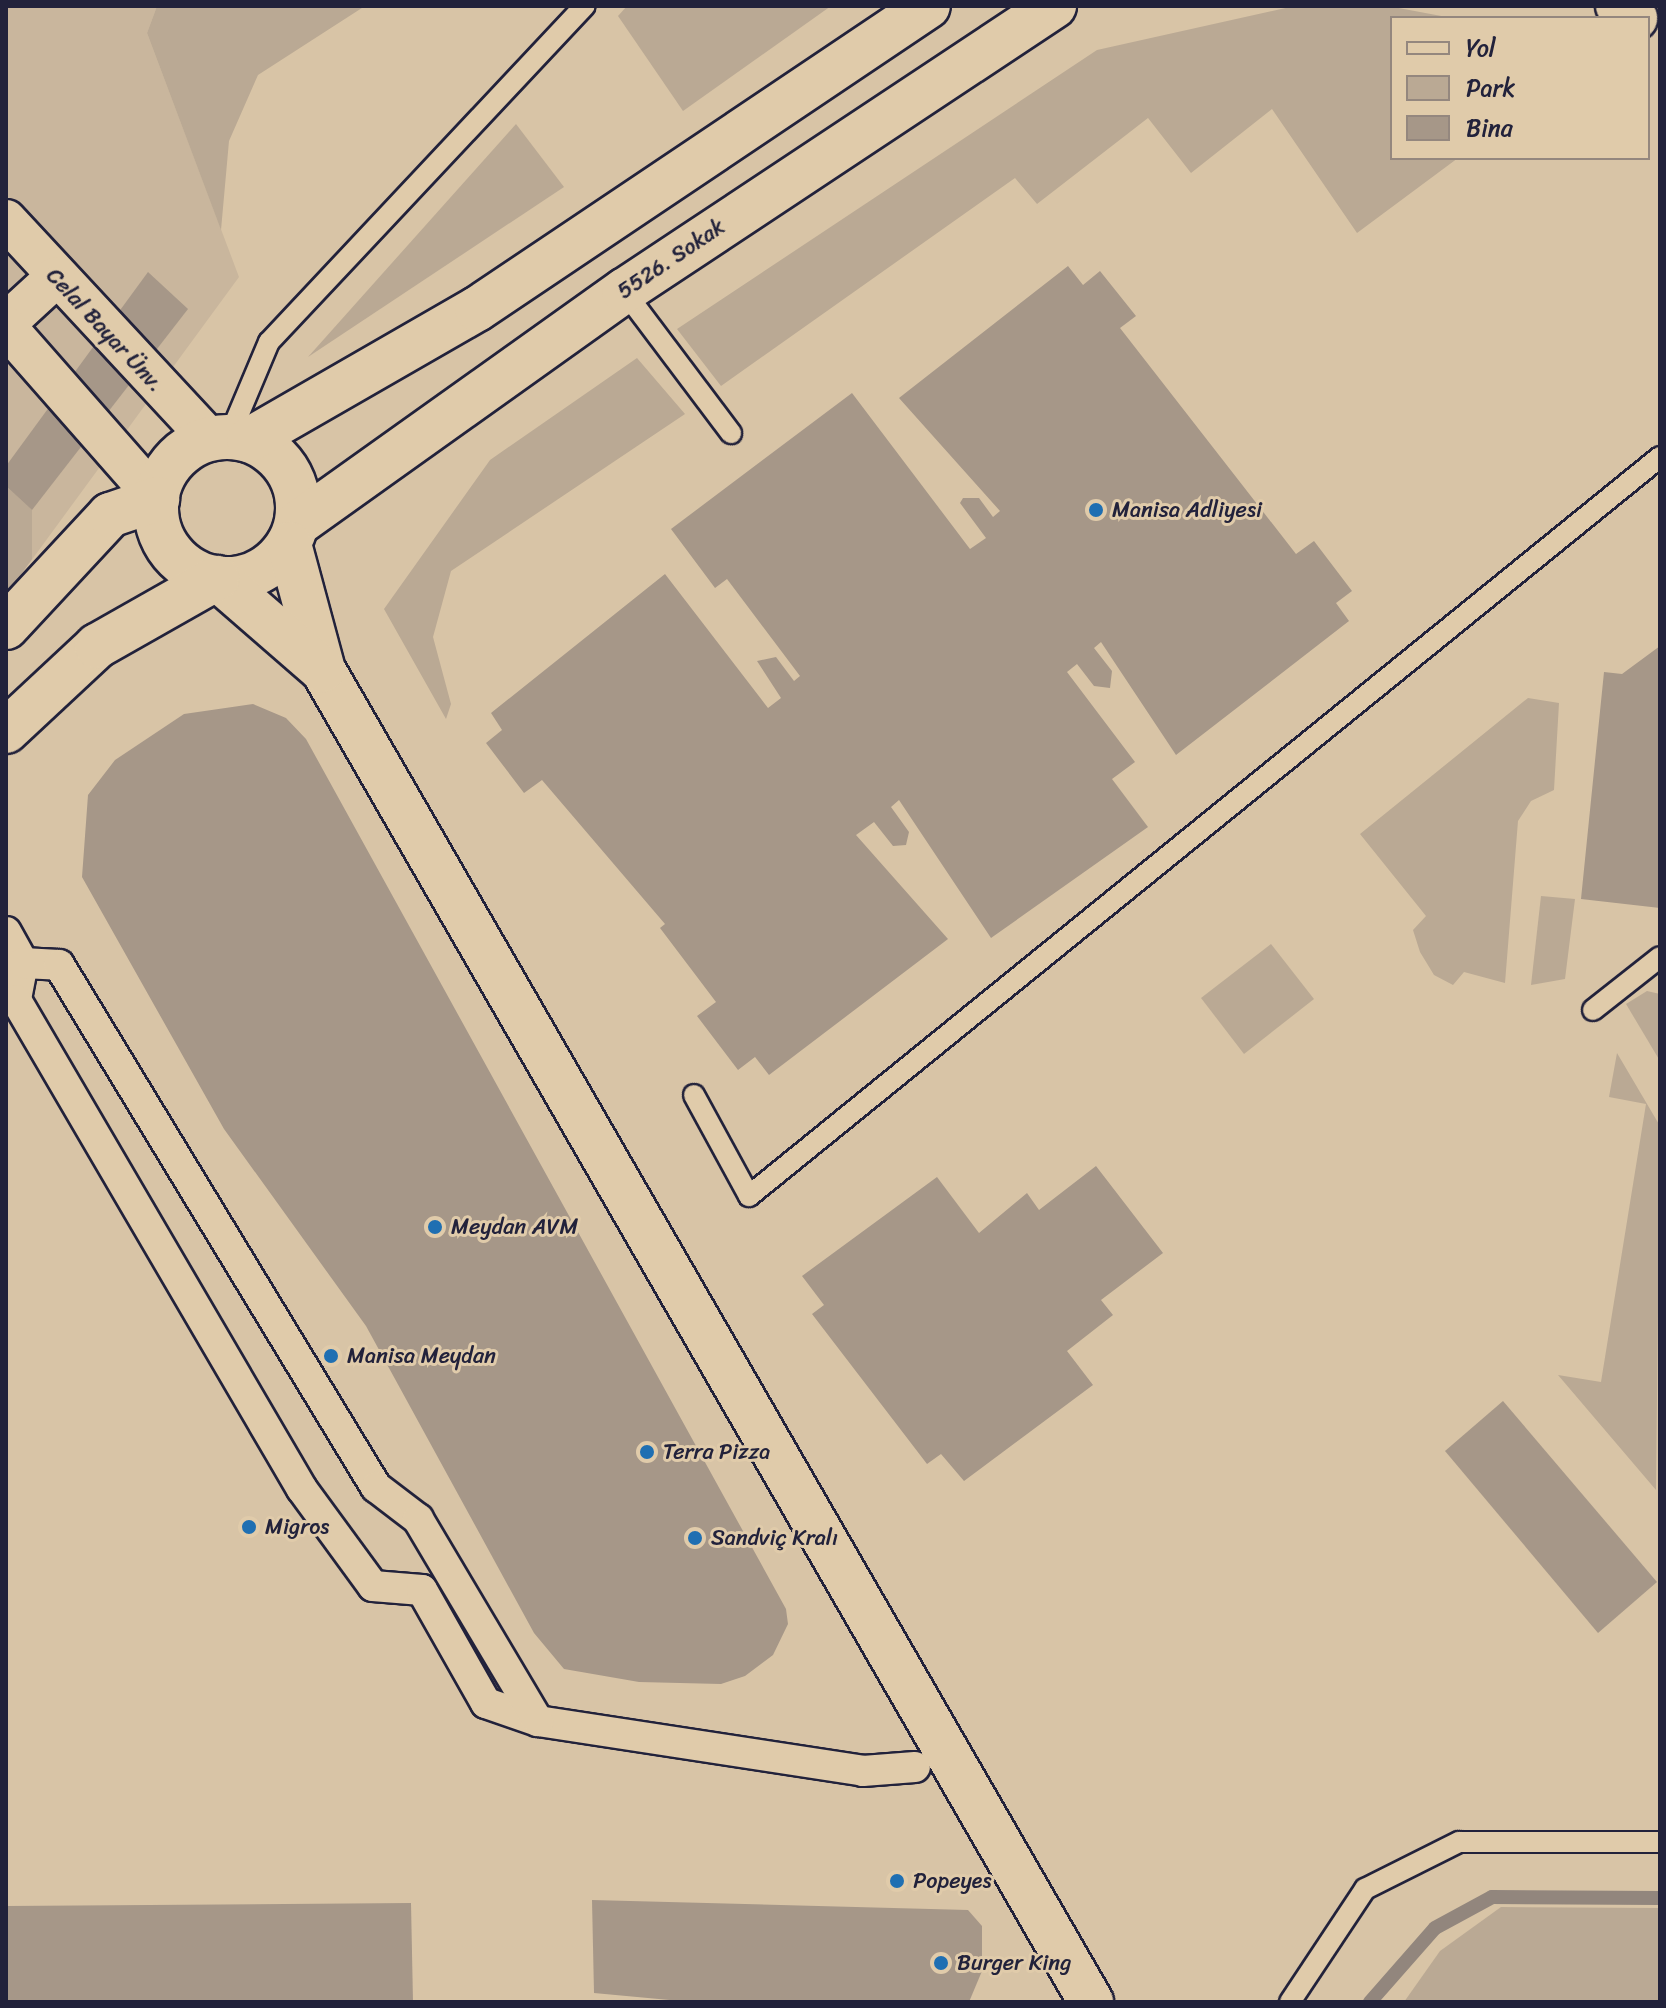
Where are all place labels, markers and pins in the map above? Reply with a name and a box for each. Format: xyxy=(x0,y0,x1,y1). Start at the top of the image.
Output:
place label: Manisa Adliyesi xyxy=(1112,497,1263,523)
marker: Manisa Adliyesi xyxy=(1087,501,1105,519)
place label: Meydan AVM xyxy=(451,1214,578,1240)
marker: Meydan AVM xyxy=(426,1218,444,1236)
place label: Manisa Meydan xyxy=(347,1343,496,1369)
marker: Manisa Meydan xyxy=(322,1347,340,1365)
place label: Terra Pizza xyxy=(663,1439,771,1465)
marker: Terra Pizza xyxy=(638,1443,656,1461)
place label: Migros xyxy=(265,1514,329,1540)
marker: Migros xyxy=(240,1518,258,1536)
place label: Sandviç Kralı xyxy=(711,1525,838,1551)
marker: Sandviç Kralı xyxy=(686,1529,704,1547)
place label: Popeyes xyxy=(913,1868,991,1894)
marker: Popeyes xyxy=(888,1872,906,1890)
place label: Burger King xyxy=(957,1950,1071,1976)
marker: Burger King xyxy=(932,1954,950,1972)

